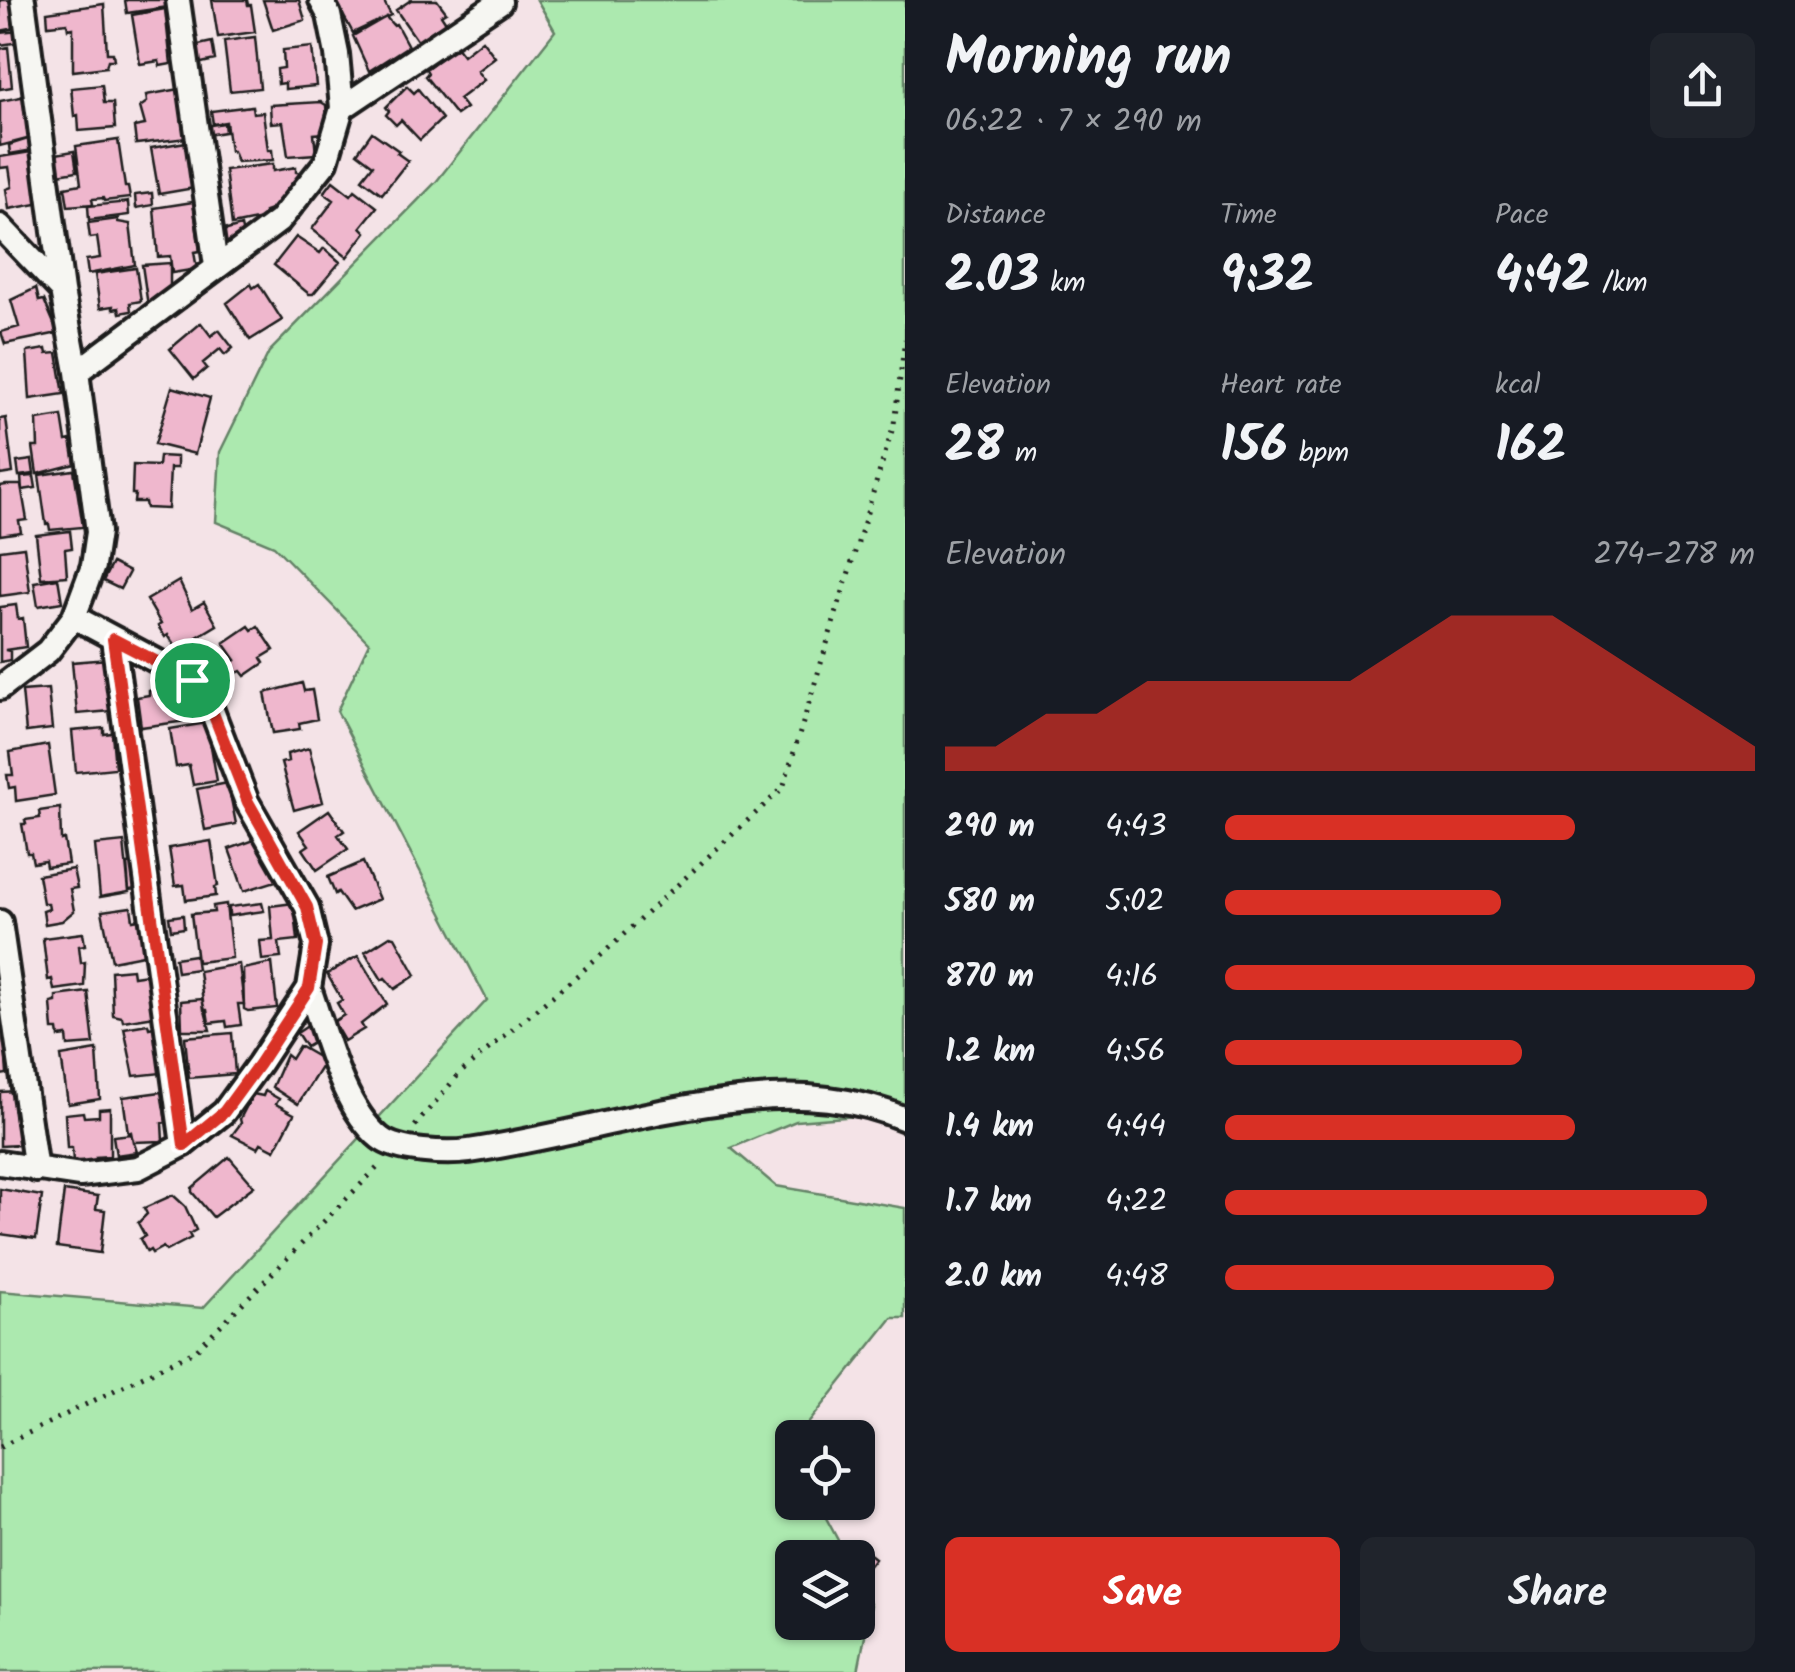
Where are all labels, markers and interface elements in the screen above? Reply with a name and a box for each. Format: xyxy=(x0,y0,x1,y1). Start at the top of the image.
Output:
text: Morning run xyxy=(945,16,1232,103)
button: share xyxy=(1650,33,1755,138)
text: 06:22 · 7 × 290 m xyxy=(945,97,1202,148)
text: Distance xyxy=(945,193,1046,238)
text: Time xyxy=(1220,193,1277,238)
text: Pace xyxy=(1495,193,1548,238)
text: 2.03 xyxy=(945,238,1039,318)
text: 9:32 xyxy=(1220,238,1314,318)
text: 4:42 xyxy=(1495,238,1591,318)
text: km xyxy=(1039,261,1086,306)
text: /km xyxy=(1591,261,1648,306)
text: Elevation xyxy=(945,363,1051,408)
text: Heart rate xyxy=(1220,363,1342,408)
text: kcal xyxy=(1495,363,1541,408)
text: 28 xyxy=(945,408,1004,488)
text: 156 xyxy=(1220,408,1288,488)
text: 162 xyxy=(1495,408,1566,488)
text: m xyxy=(1004,431,1037,476)
text: bpm xyxy=(1288,431,1349,476)
text: Elevation xyxy=(945,530,1066,581)
text: 274–278 m xyxy=(1594,530,1755,581)
pin xyxy=(150,638,235,723)
icon: arrive xyxy=(165,653,220,708)
text: 290 m xyxy=(945,802,1035,853)
text: 4:43 xyxy=(1105,802,1166,853)
text: 580 m xyxy=(945,877,1035,928)
text: 5:02 xyxy=(1105,877,1165,928)
text: 870 m xyxy=(945,952,1034,1003)
text: 4:16 xyxy=(1105,952,1158,1003)
text: 1.2 km xyxy=(945,1027,1035,1078)
text: 4:56 xyxy=(1105,1027,1165,1078)
text: 1.4 km xyxy=(945,1102,1034,1153)
text: 4:44 xyxy=(1105,1102,1166,1153)
text: 1.7 km xyxy=(945,1177,1032,1228)
text: 4:22 xyxy=(1105,1177,1168,1228)
text: 2.0 km xyxy=(945,1252,1042,1303)
text: 4:48 xyxy=(1105,1252,1167,1303)
map controls xyxy=(775,1420,875,1640)
button: locate xyxy=(775,1420,875,1520)
button: Save xyxy=(945,1537,1340,1652)
button: Share xyxy=(1360,1537,1755,1652)
button: layers xyxy=(775,1540,875,1640)

